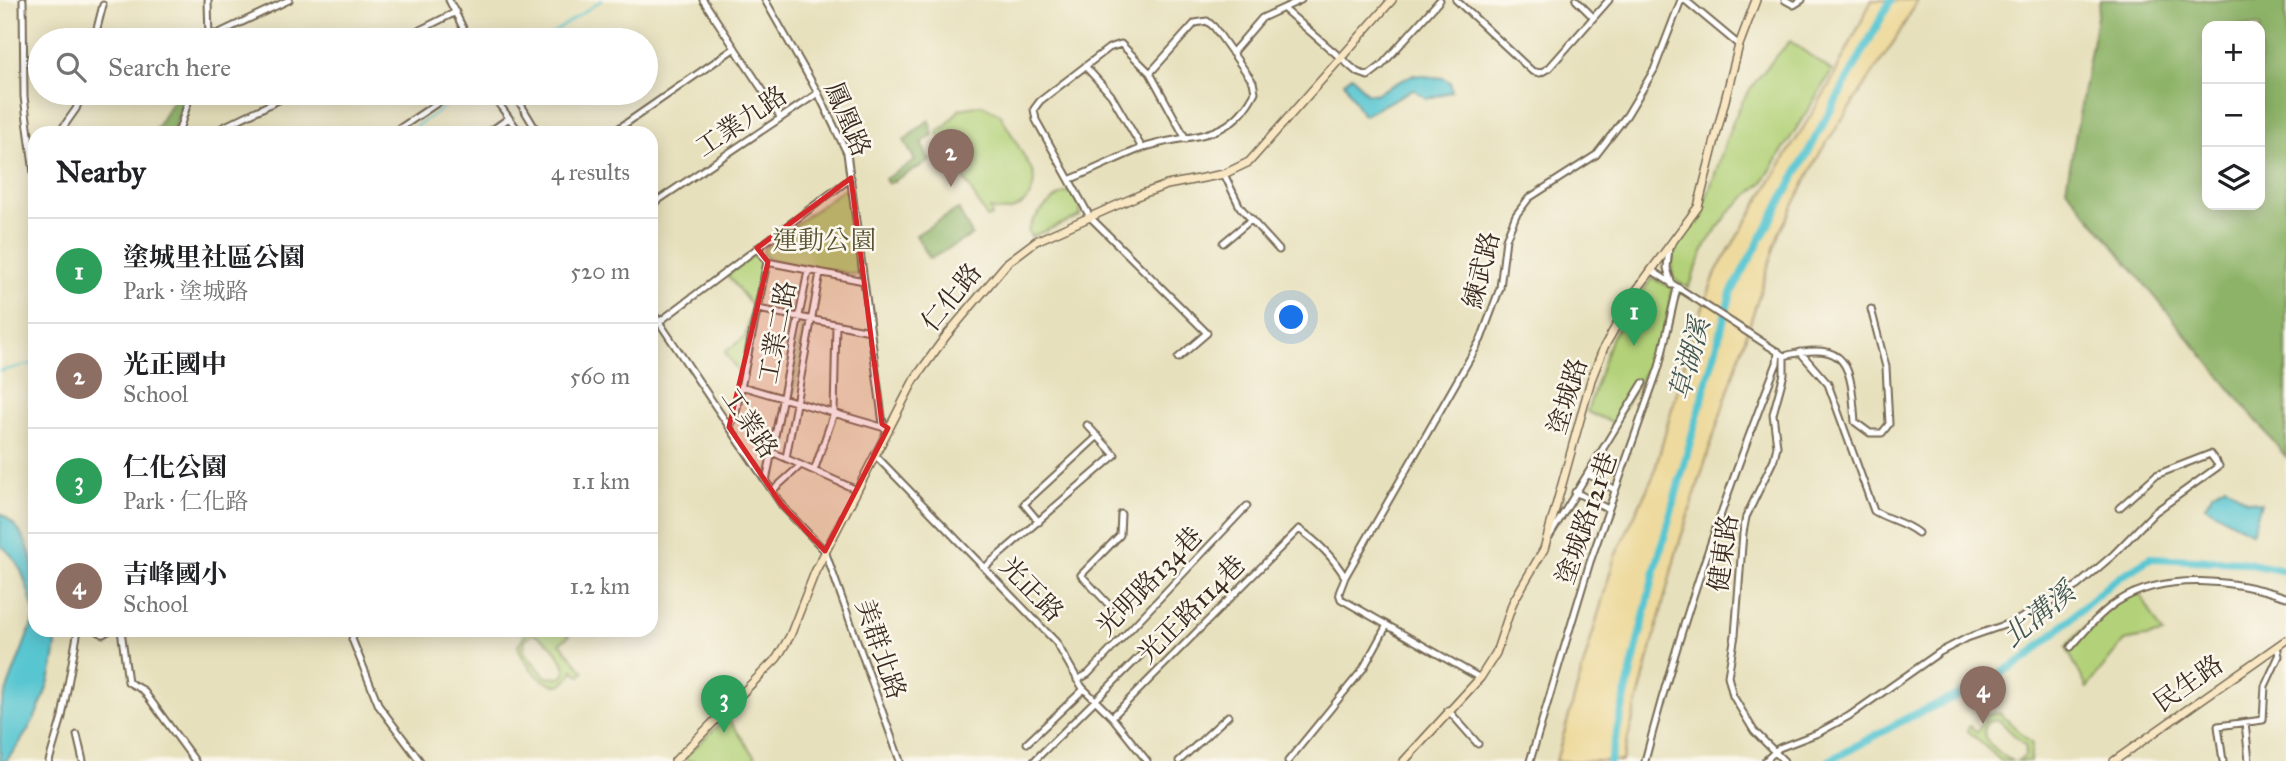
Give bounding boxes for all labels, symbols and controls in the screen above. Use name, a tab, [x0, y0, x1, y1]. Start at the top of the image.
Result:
map controls	[2202, 21, 2265, 210]
button: +	[2202, 21, 2265, 84]
search box	[28, 28, 658, 105]
icon: search	[52, 48, 90, 86]
text: Search here	[108, 51, 231, 83]
street label: 鳳凰路	[818, 77, 878, 161]
street label: 工業九路	[689, 79, 793, 163]
button: −	[2202, 84, 2265, 147]
pin: 2	[928, 129, 974, 187]
button: layers	[2202, 147, 2265, 210]
text: Nearby	[56, 154, 146, 190]
text: 4 results	[551, 158, 630, 186]
park label: 運動公園	[772, 224, 876, 256]
street label: 練武路	[1456, 228, 1506, 312]
text: 塗城里社區公園	[123, 241, 305, 273]
text: 1	[74, 257, 84, 285]
text: 520 m	[570, 257, 630, 285]
street label: 仁化路	[914, 257, 988, 337]
text: Park · 塗城路	[123, 277, 249, 305]
street label: 工業二路	[751, 278, 803, 386]
pin: 1	[1611, 288, 1657, 346]
your location	[1274, 300, 1308, 334]
water label: 草湖溪	[1662, 311, 1718, 404]
text: 光正國中	[123, 348, 227, 380]
street label: 塗城路	[1540, 354, 1594, 438]
text: 2	[73, 362, 85, 390]
text: 560 m	[570, 362, 630, 390]
text: School	[123, 380, 188, 408]
street label: 工業路	[715, 382, 785, 464]
street label: 塗城路121巷	[1549, 448, 1623, 588]
text: 仁化公園	[123, 451, 227, 483]
text: 3	[74, 467, 84, 495]
text: 1.1 km	[572, 467, 630, 495]
text: Park · 仁化路	[123, 487, 249, 515]
street label: 健東路	[1702, 512, 1744, 594]
street label: 光明路134巷	[1089, 520, 1209, 642]
street label: 光正路114巷	[1131, 549, 1251, 669]
street label: 光正路	[993, 550, 1071, 628]
text: 吉峰國小	[123, 558, 227, 590]
text: 4	[73, 572, 85, 600]
text: 1.2 km	[570, 572, 630, 600]
water label: 北溝溪	[1995, 572, 2084, 654]
text: School	[123, 590, 188, 618]
street label: 美群北路	[849, 595, 913, 703]
street label: 民生路	[2147, 648, 2229, 718]
pin: 4	[1960, 666, 2006, 724]
pin: 3	[701, 675, 747, 733]

